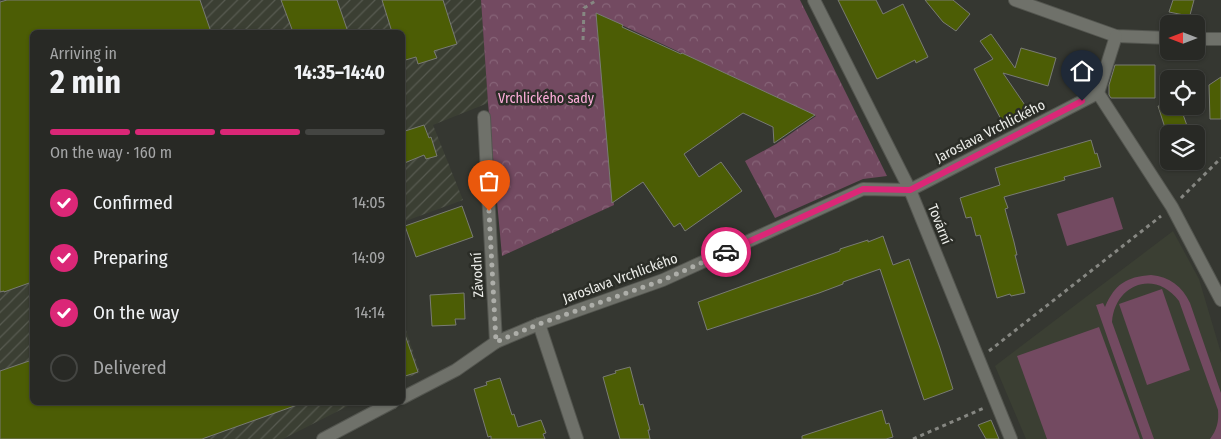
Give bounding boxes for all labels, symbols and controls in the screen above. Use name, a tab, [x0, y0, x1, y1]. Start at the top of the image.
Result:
north arrow	[1160, 15, 1205, 60]
map controls	[1160, 15, 1205, 170]
text: Arriving in	[50, 44, 117, 63]
pin	[1061, 50, 1103, 101]
icon: home	[1068, 57, 1096, 85]
text: 14:35–14:40	[294, 61, 385, 84]
text: 2 min	[50, 63, 121, 101]
button: locate	[1160, 70, 1205, 115]
park label: Vrchlického sady	[498, 90, 595, 107]
street label: Jaroslava Vrchlického	[932, 96, 1048, 167]
button: layers	[1160, 125, 1205, 170]
text: On the way · 160 m	[50, 143, 172, 162]
pin	[468, 160, 510, 211]
icon: bag	[475, 167, 503, 195]
icon: check	[50, 189, 78, 217]
text: Confirmed	[93, 191, 173, 214]
text: 14:05	[352, 193, 385, 212]
street label: Tovární	[924, 202, 955, 247]
courier	[701, 227, 751, 277]
icon: car	[712, 238, 740, 266]
icon: check	[50, 244, 78, 272]
text: Preparing	[93, 246, 168, 269]
text: 14:09	[352, 248, 385, 267]
street label: Jaroslava Vrchlického	[560, 250, 680, 307]
street label: Závodní	[468, 252, 487, 298]
icon: check	[50, 299, 78, 327]
text: On the way	[93, 301, 179, 324]
text: 14:14	[354, 303, 385, 322]
text: Delivered	[93, 356, 167, 379]

